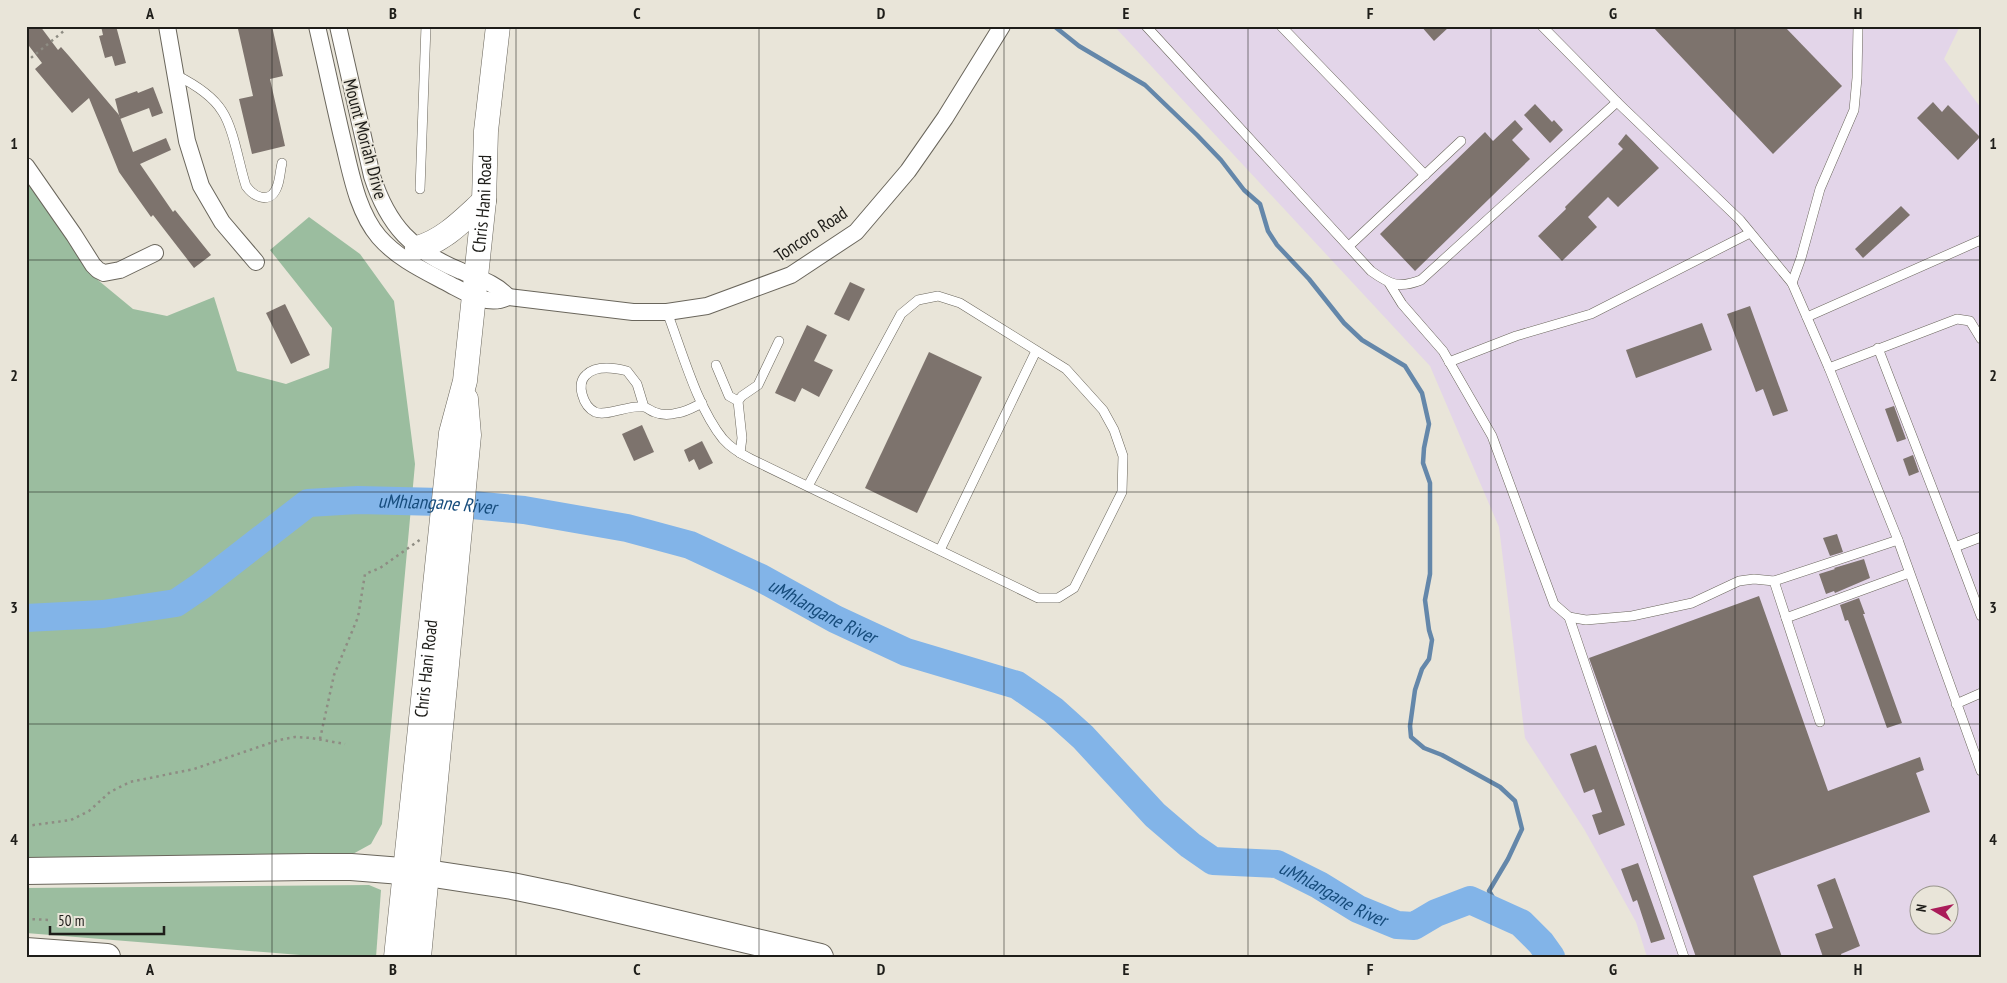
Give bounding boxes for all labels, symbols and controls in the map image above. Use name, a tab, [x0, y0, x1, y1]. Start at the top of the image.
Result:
text: A	[145, 3, 155, 23]
text: B	[389, 3, 397, 23]
text: C	[633, 3, 641, 23]
text: D	[877, 3, 886, 23]
text: E	[1123, 3, 1130, 23]
text: F	[1367, 3, 1374, 23]
text: G	[1609, 3, 1617, 23]
text: H	[1854, 3, 1862, 23]
street label: Mount Moriah Drive	[338, 76, 393, 201]
text: 1	[10, 133, 18, 153]
text: 1	[1989, 133, 1997, 153]
street label: Chris Hani Road	[467, 154, 496, 254]
street label: Toncoro Road	[770, 201, 852, 266]
text: 2	[10, 365, 18, 385]
text: 2	[1989, 365, 1997, 385]
water label: uMhlangane River	[378, 488, 500, 520]
water label: uMhlangane River	[764, 573, 883, 650]
text: 3	[10, 597, 18, 617]
text: 3	[1989, 597, 1997, 617]
street label: Chris Hani Road	[409, 619, 442, 719]
text: 4	[10, 829, 18, 849]
text: 4	[1989, 829, 1997, 849]
water label: uMhlangane River	[1275, 855, 1393, 933]
north arrow	[1910, 886, 1960, 936]
scale bar	[50, 903, 164, 935]
text: N	[1912, 903, 1931, 913]
text: 50 m	[58, 911, 84, 930]
text: A	[145, 959, 155, 979]
text: B	[389, 959, 397, 979]
text: C	[633, 959, 641, 979]
text: D	[877, 959, 886, 979]
text: E	[1123, 959, 1130, 979]
text: F	[1367, 959, 1374, 979]
text: G	[1609, 959, 1617, 979]
text: H	[1854, 959, 1862, 979]

